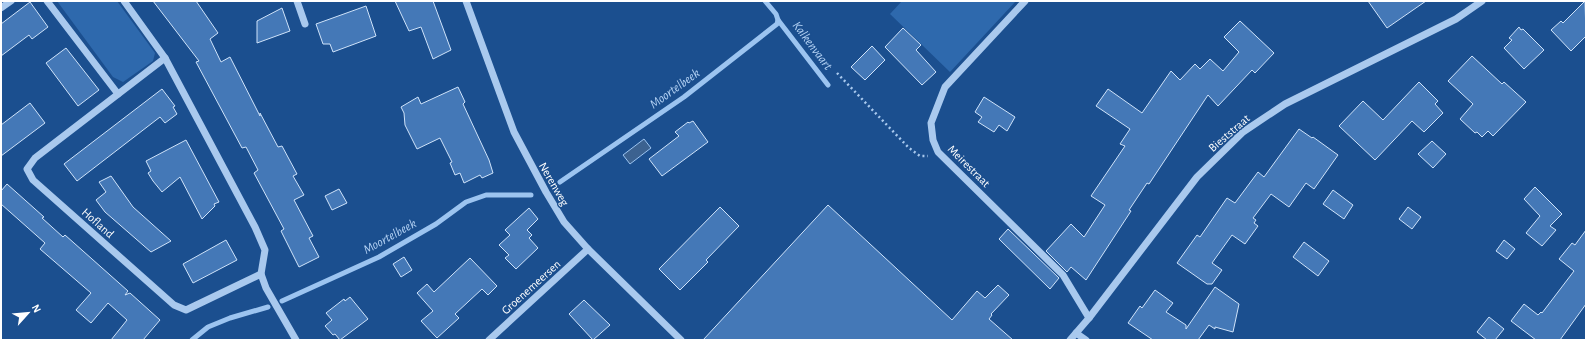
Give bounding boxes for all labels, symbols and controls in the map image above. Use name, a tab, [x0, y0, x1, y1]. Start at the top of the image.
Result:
water label: Kalkenvaart	[790, 19, 835, 73]
water label: Moortelbeek	[648, 67, 702, 111]
street label: Bieststraat	[1206, 112, 1252, 154]
street label: Meirestraat	[946, 143, 992, 189]
street label: Nerenweg	[537, 160, 571, 208]
street label: Hofland	[80, 206, 116, 240]
water label: Moortelbeek	[361, 217, 419, 257]
street label: Groenemeersen	[499, 258, 563, 316]
north arrow	[8, 293, 48, 333]
text: N	[30, 303, 43, 315]

